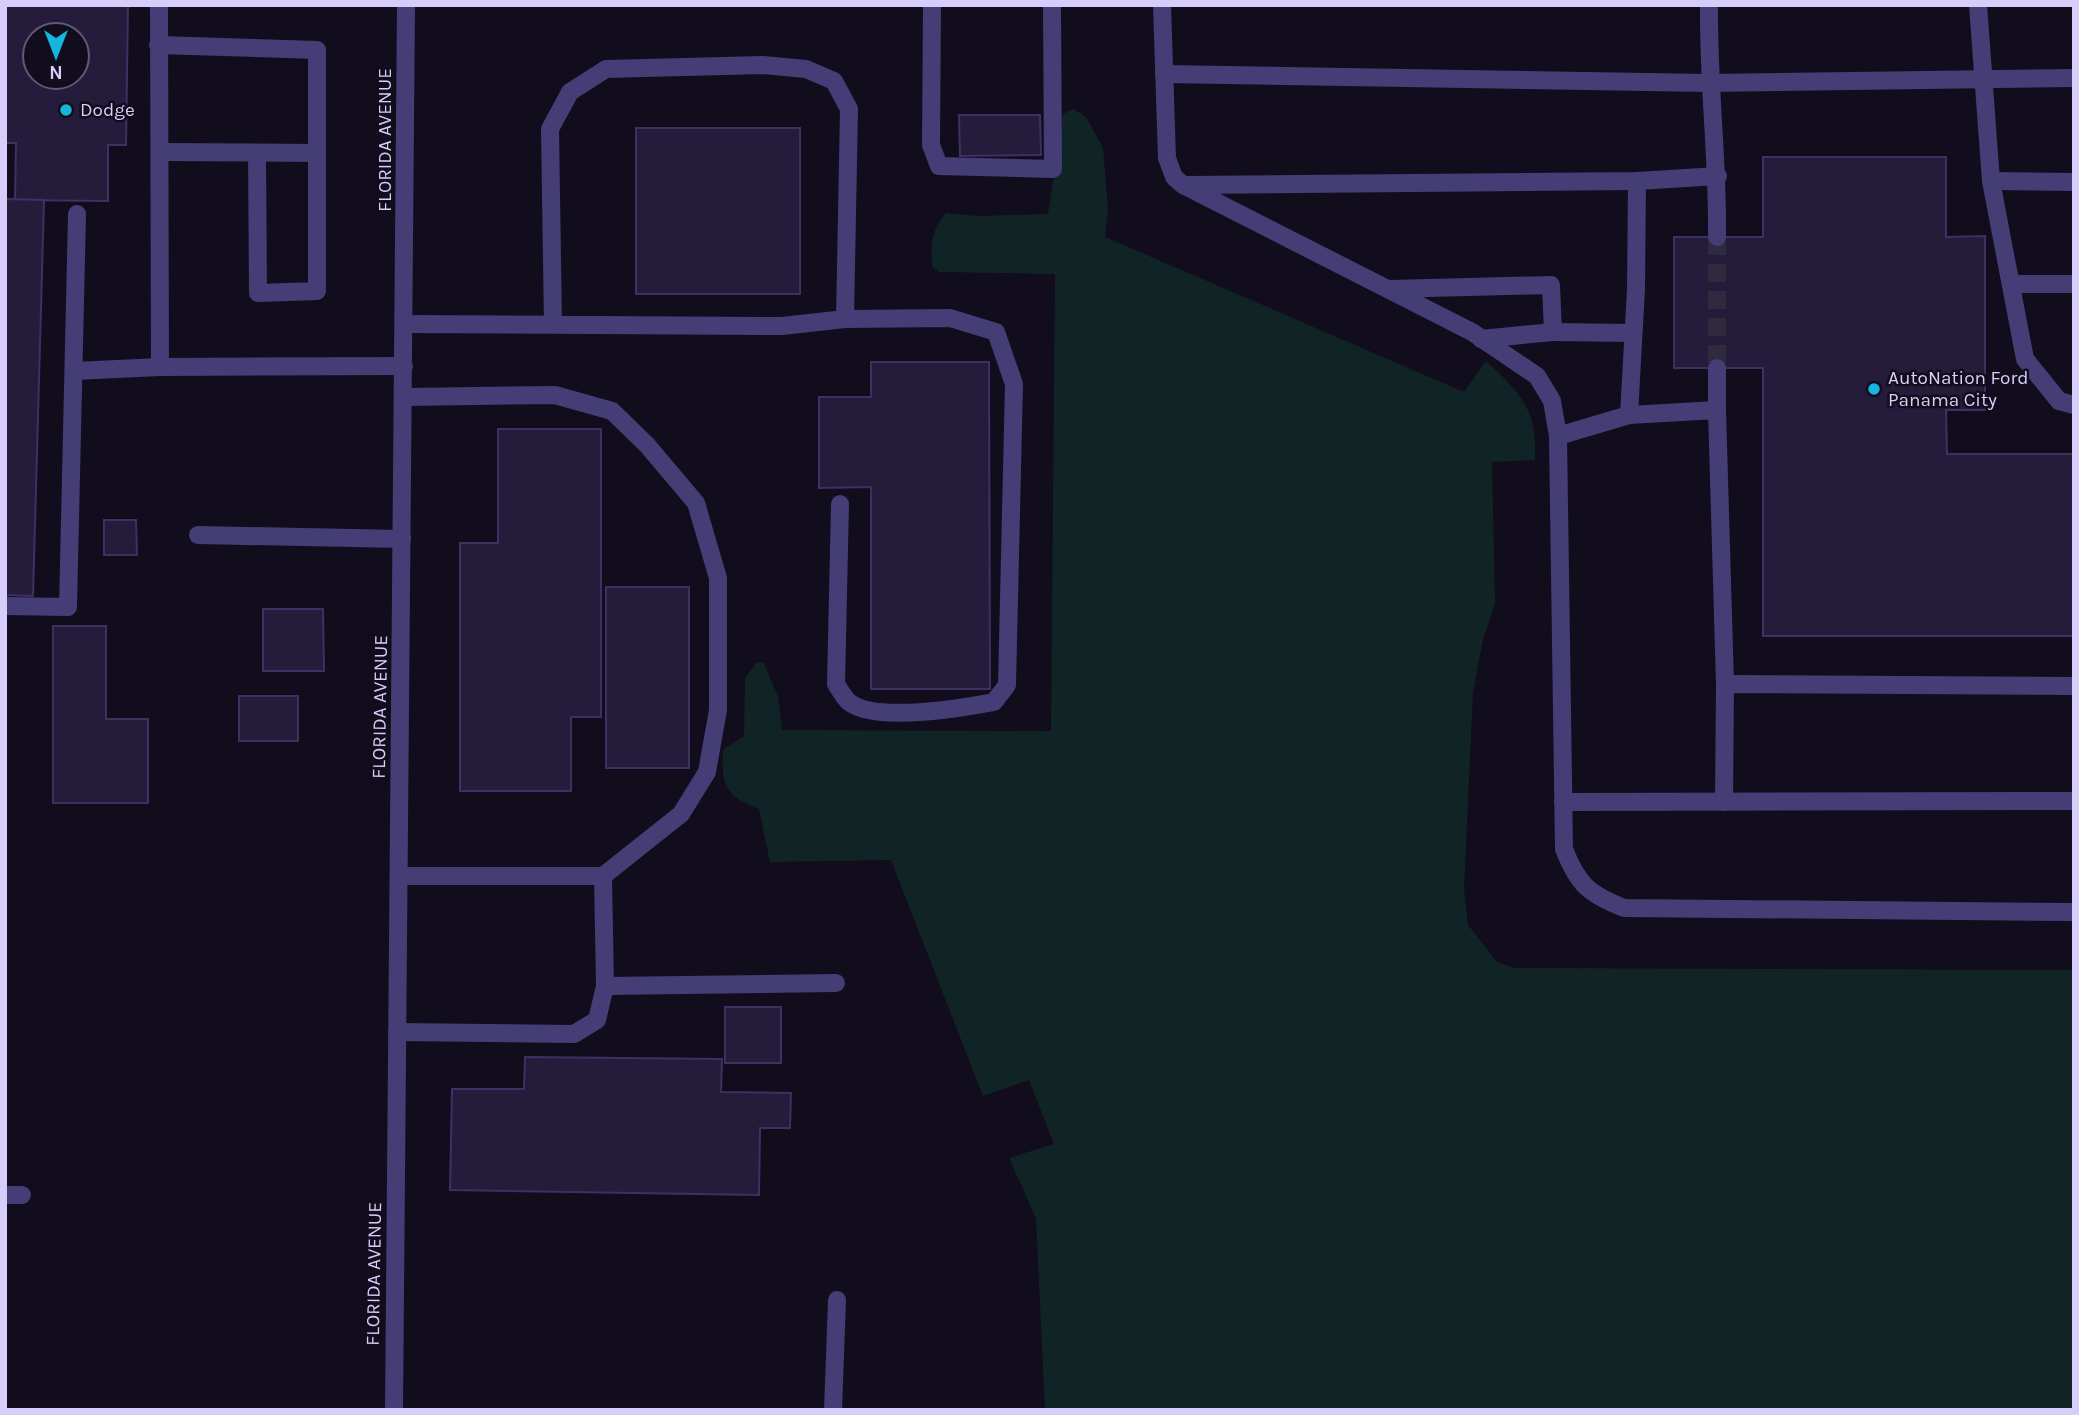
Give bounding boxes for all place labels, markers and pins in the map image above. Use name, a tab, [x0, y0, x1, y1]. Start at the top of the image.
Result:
place label: Dodge	[80, 99, 135, 121]
marker: Dodge	[58, 102, 74, 118]
place label: AutoNation Ford Panama City	[1888, 367, 2029, 411]
marker: AutoNation Ford Panama City	[1866, 381, 1882, 397]

